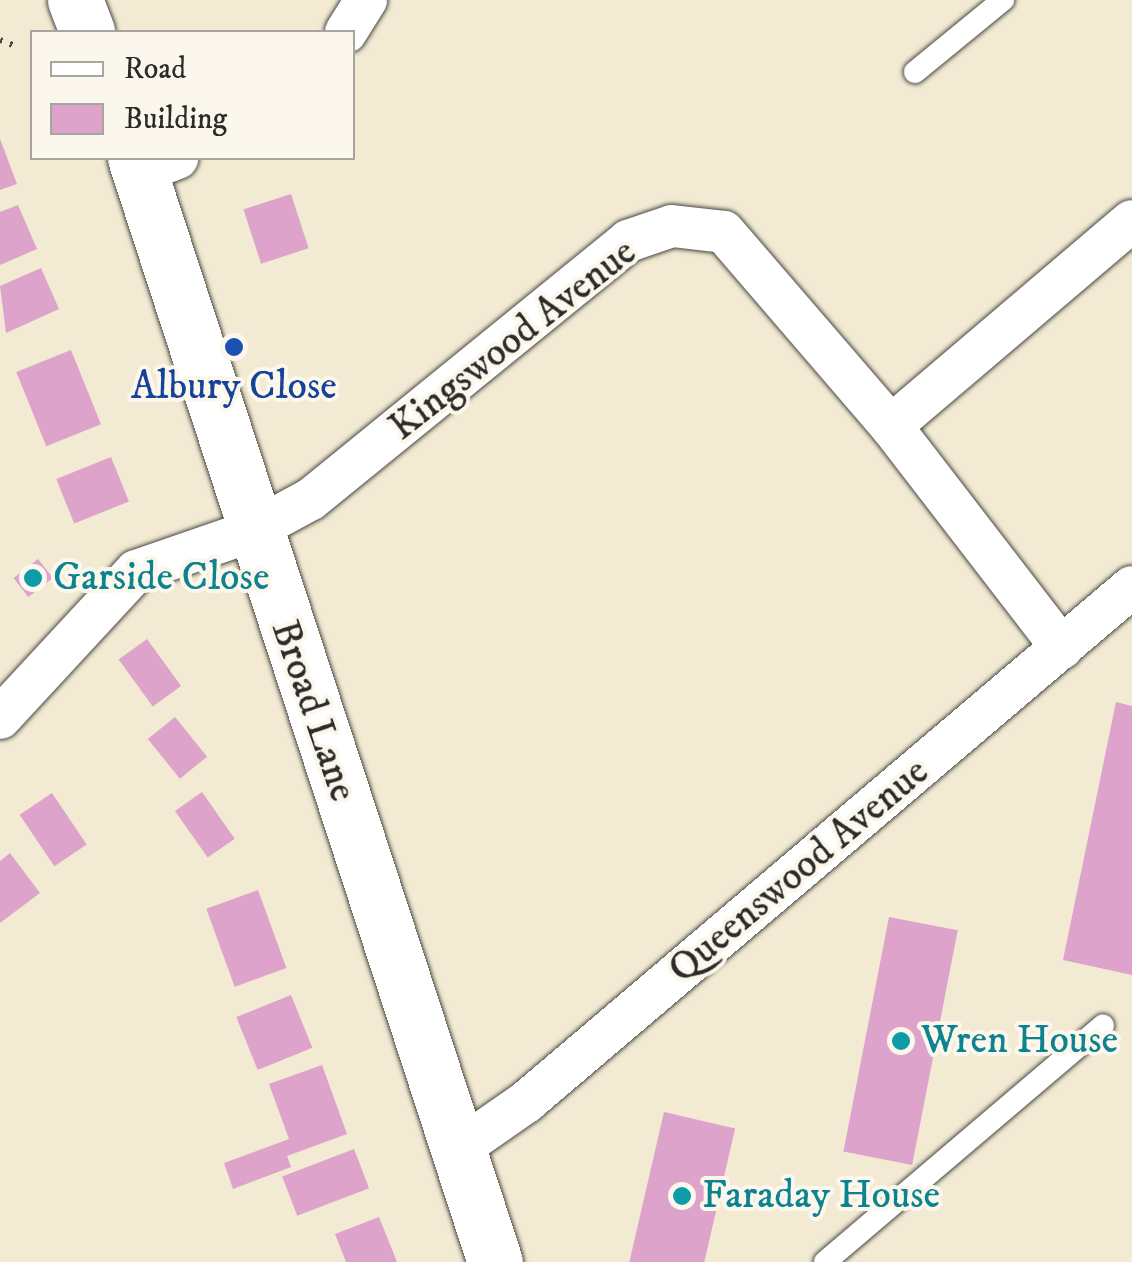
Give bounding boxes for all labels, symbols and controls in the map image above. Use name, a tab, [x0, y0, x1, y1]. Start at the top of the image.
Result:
legend	[30, 30, 355, 160]
text: Road	[124, 51, 186, 88]
text: Building	[124, 101, 227, 138]
street label: Kingswood Avenue	[380, 229, 646, 451]
marker: Albury Close	[223, 336, 245, 358]
place label: Albury Close	[131, 363, 337, 411]
place label: Garside Close	[53, 554, 269, 602]
marker: Garside Close	[22, 567, 44, 589]
street label: Broad Lane	[260, 614, 366, 808]
street label: Queenswood Avenue	[659, 748, 939, 994]
place label: Wren House	[921, 1017, 1118, 1065]
marker: Wren House	[890, 1030, 912, 1052]
place label: Faraday House	[702, 1172, 940, 1220]
marker: Faraday House	[671, 1185, 693, 1207]

